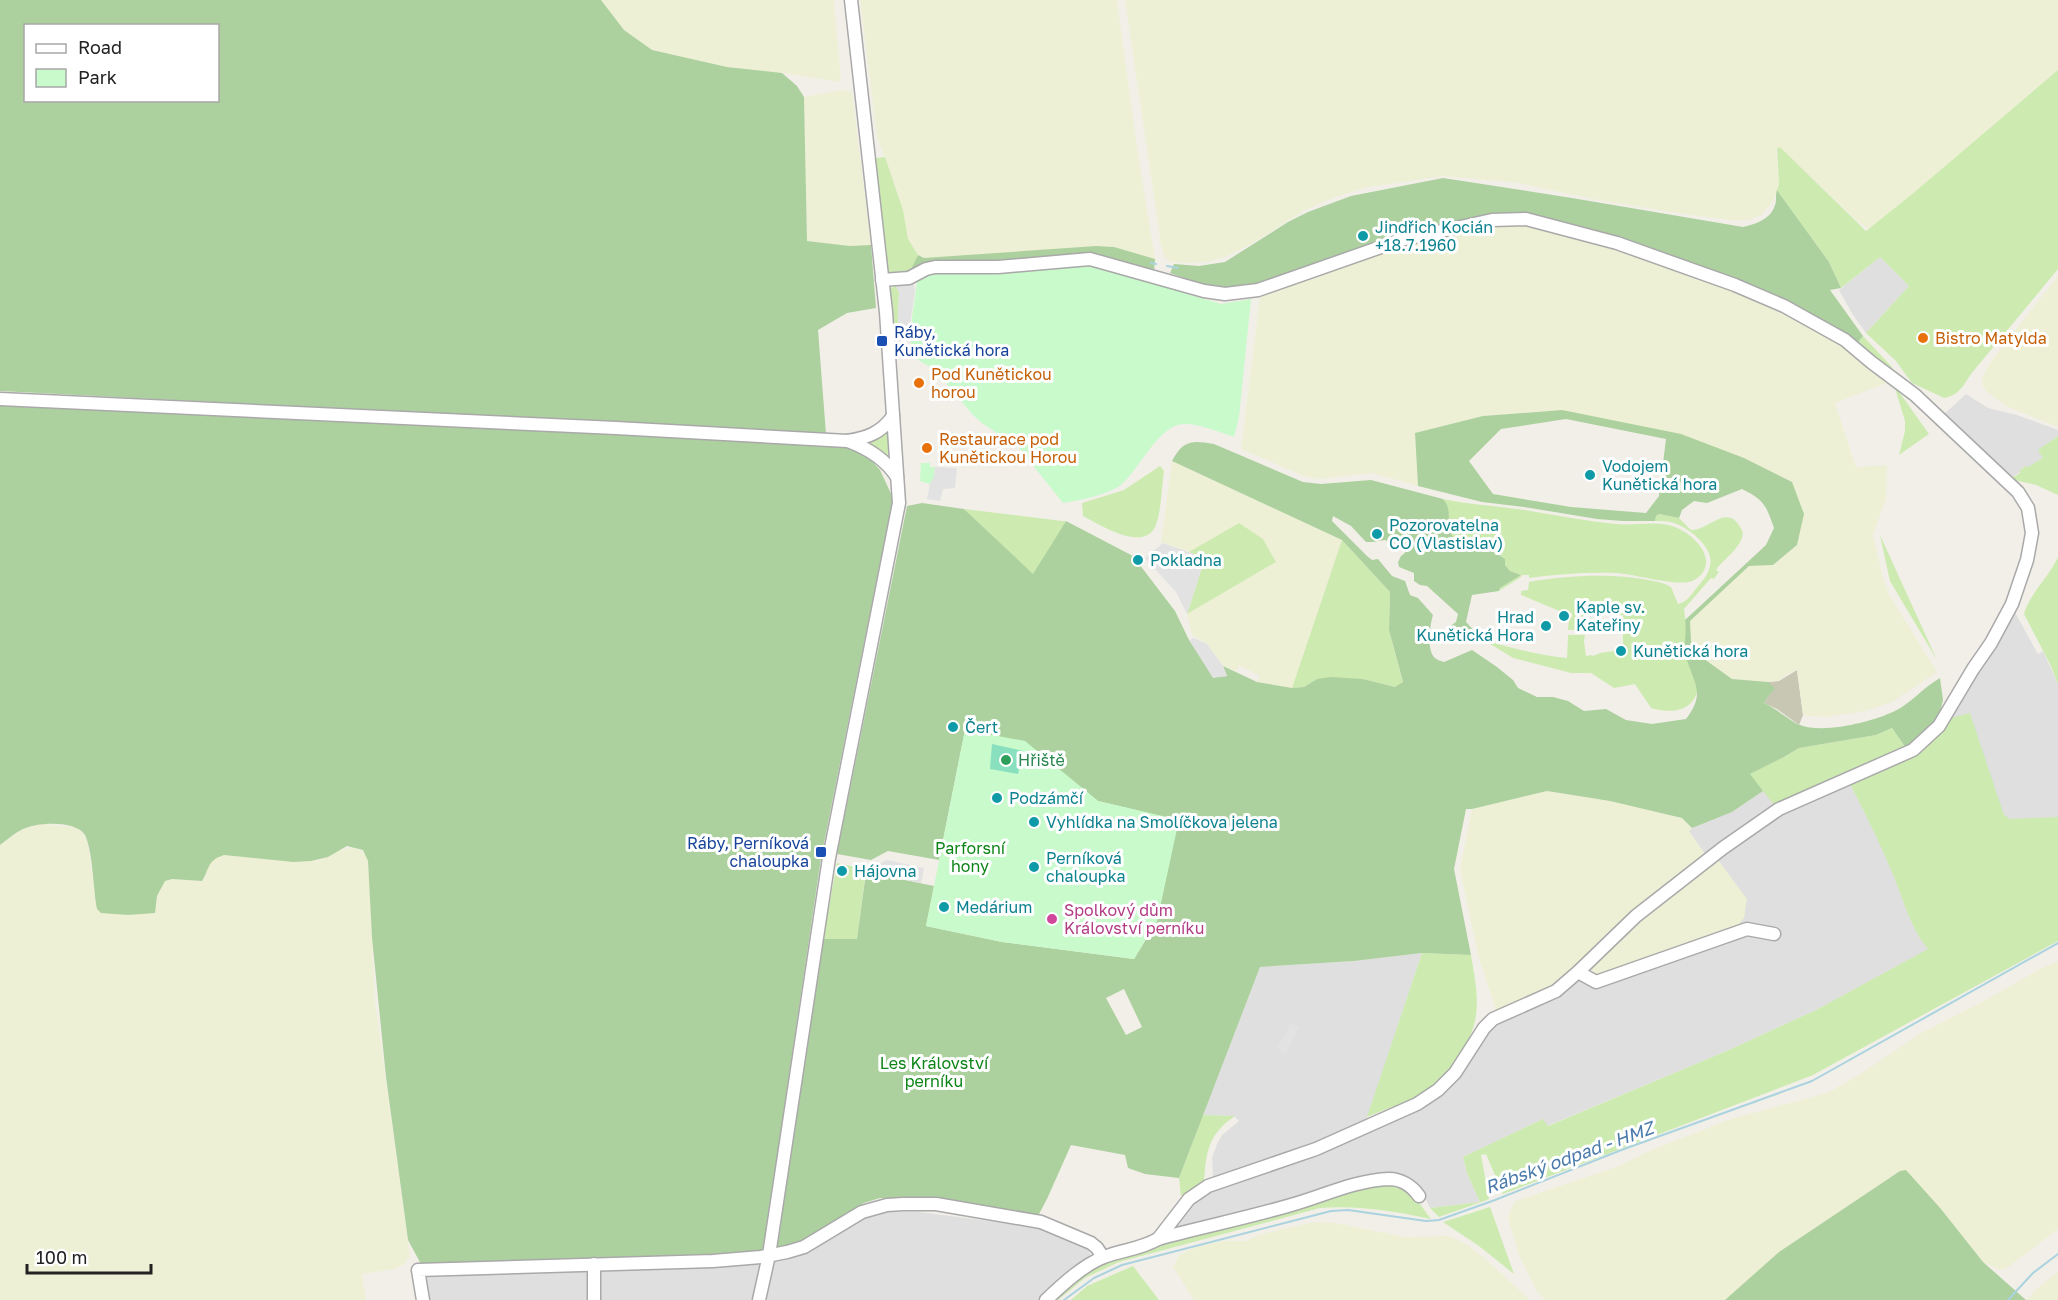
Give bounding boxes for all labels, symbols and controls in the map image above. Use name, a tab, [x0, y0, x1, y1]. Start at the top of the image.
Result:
legend	[24, 24, 219, 102]
text: Road	[78, 36, 122, 58]
text: Park	[78, 66, 117, 88]
place label: Jindřich Kocián +18.7.1960	[1375, 217, 1493, 255]
marker: Jindřich Kocián +18.7.1960	[1356, 229, 1370, 243]
place label: Ráby, Kunětická hora	[894, 322, 1009, 360]
place label: Bistro Matylda	[1935, 328, 2047, 348]
marker: Bistro Matylda	[1916, 331, 1930, 345]
marker: Ráby, Kunětická hora	[875, 334, 889, 348]
place label: Pod Kunětickou horou	[931, 364, 1052, 402]
marker: Pod Kunětickou horou	[912, 376, 926, 390]
place label: Restaurace pod Kunětickou Horou	[939, 429, 1077, 467]
marker: Restaurace pod Kunětickou Horou	[920, 441, 934, 455]
place label: Vodojem Kunětická hora	[1602, 456, 1717, 494]
marker: Vodojem Kunětická hora	[1583, 468, 1597, 482]
place label: Pozorovatelna CO (Vlastislav)	[1389, 515, 1503, 553]
marker: Pozorovatelna CO (Vlastislav)	[1370, 527, 1384, 541]
place label: Pokladna	[1150, 550, 1222, 570]
marker: Pokladna	[1131, 553, 1145, 567]
place label: Kaple sv. Kateřiny	[1576, 597, 1645, 635]
place label: Hrad Kunětická Hora	[1416, 607, 1534, 645]
marker: Kaple sv. Kateřiny	[1557, 609, 1571, 623]
marker: Hrad Kunětická Hora	[1539, 619, 1553, 633]
place label: Kunětická hora	[1633, 641, 1748, 661]
marker: Kunětická hora	[1614, 644, 1628, 658]
place label: Čert	[965, 717, 998, 737]
marker: Čert	[946, 720, 960, 734]
place label: Hřiště	[1018, 750, 1065, 770]
marker: Hřiště	[999, 753, 1013, 767]
place label: Podzámčí	[1009, 788, 1085, 808]
marker: Podzámčí	[990, 791, 1004, 805]
place label: Vyhlídka na Smolíčkova jelena	[1046, 812, 1278, 832]
marker: Vyhlídka na Smolíčkova jelena	[1027, 815, 1041, 829]
place label: Ráby, Perníková chaloupka	[687, 833, 809, 871]
park label: Parforsní hony	[935, 838, 1007, 876]
marker: Ráby, Perníková chaloupka	[814, 845, 828, 859]
place label: Perníková chaloupka	[1046, 848, 1126, 886]
marker: Perníková chaloupka	[1027, 860, 1041, 874]
place label: Hájovna	[854, 861, 917, 881]
marker: Hájovna	[835, 864, 849, 878]
place label: Medárium	[956, 897, 1032, 917]
marker: Medárium	[937, 900, 951, 914]
place label: Spolkový dům Království perníku	[1064, 900, 1204, 938]
marker: Spolkový dům Království perníku	[1045, 912, 1059, 926]
park label: Les Království perníku	[880, 1053, 990, 1091]
water label: Rábský odpad - HMZ	[1482, 1116, 1658, 1198]
scale bar	[27, 1237, 152, 1275]
text: 100 m	[36, 1246, 87, 1268]

